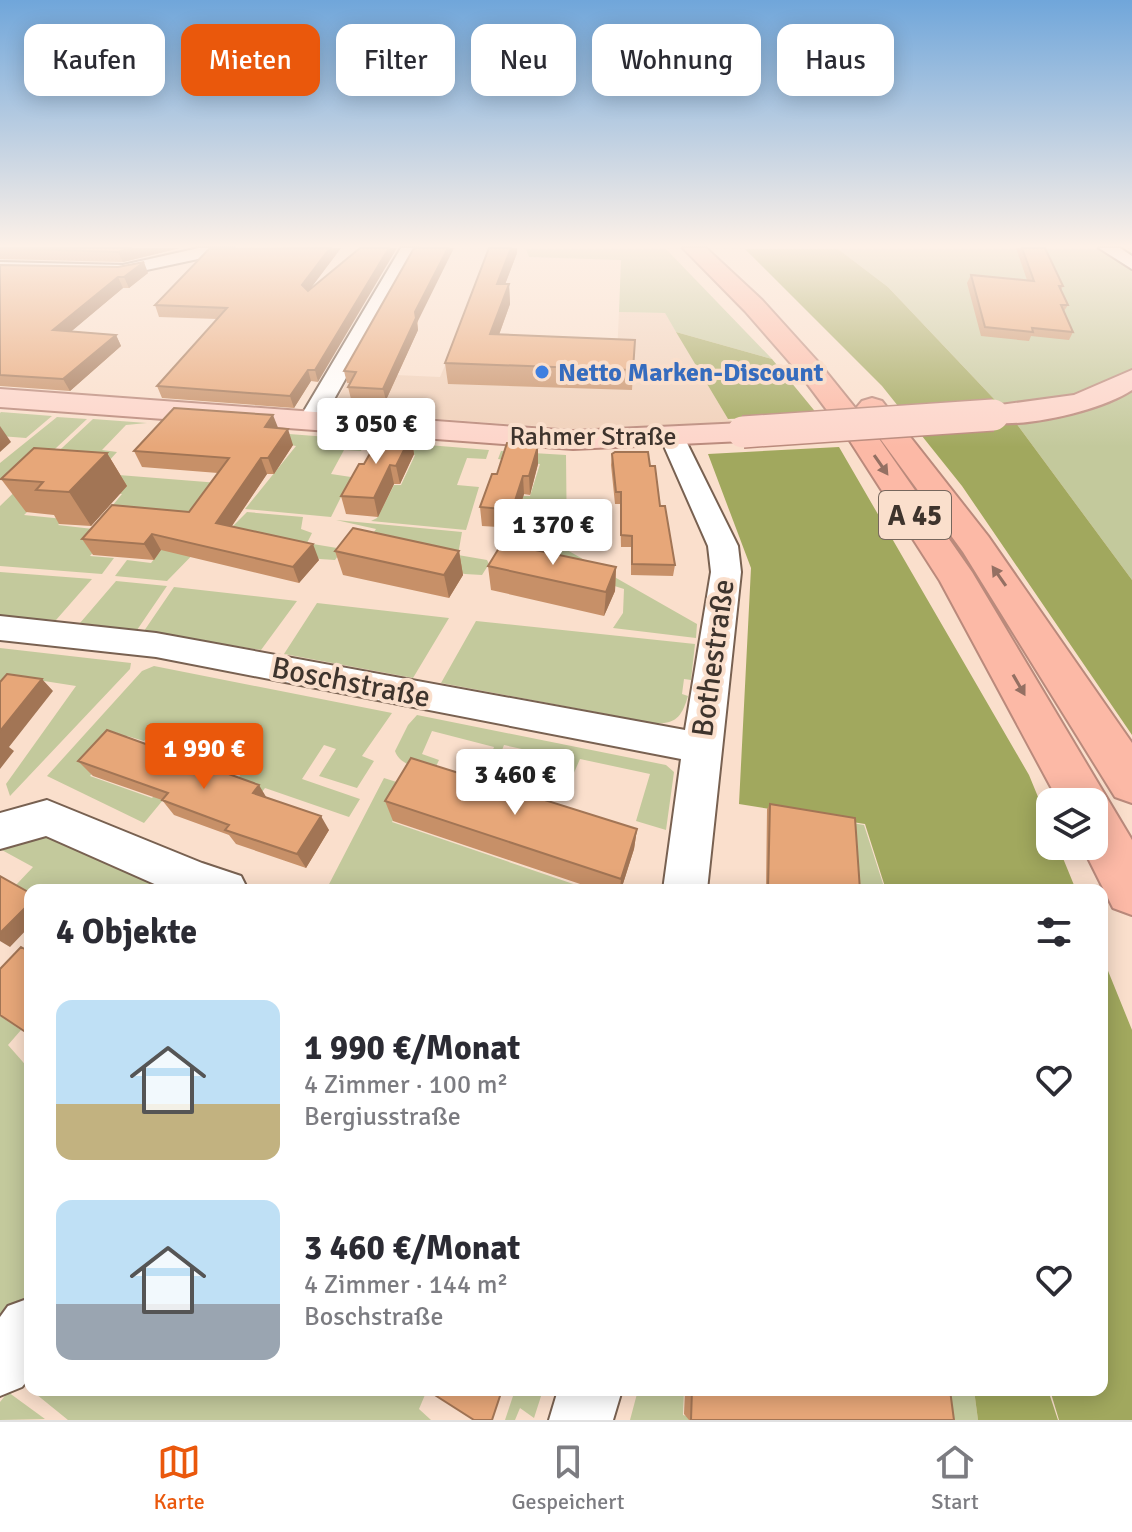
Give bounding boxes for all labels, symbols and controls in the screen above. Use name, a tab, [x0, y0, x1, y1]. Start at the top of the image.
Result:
chip: Kaufen	[24, 24, 165, 96]
chip: Mieten	[181, 24, 320, 96]
chip: Filter	[336, 24, 455, 96]
chip: Neu	[471, 24, 576, 96]
chip: Wohnung	[592, 24, 761, 96]
chip: Haus	[777, 24, 894, 96]
place label: Netto Marken-Discount	[558, 357, 824, 389]
marker: Netto Marken-Discount	[533, 363, 551, 381]
pin: 3 050 €	[302, 398, 450, 466]
text: 3 050 €	[335, 408, 417, 440]
street label: Rahmer Straße	[509, 421, 677, 453]
one-way arrow	[873, 455, 888, 476]
road number: A 45	[879, 491, 951, 539]
pin: 1 370 €	[479, 499, 627, 567]
text: 1 370 €	[512, 509, 594, 541]
one-way arrow	[991, 565, 1007, 587]
street label: Bothestraße	[684, 577, 743, 739]
street label: Boschstraße	[268, 649, 433, 716]
one-way arrow	[1012, 674, 1026, 696]
pin: 1 990 €	[130, 723, 278, 791]
text: 1 990 €	[163, 733, 245, 765]
pin: 3 460 €	[441, 749, 589, 817]
text: 3 460 €	[474, 759, 556, 791]
map controls	[1036, 788, 1108, 860]
button: layers	[1036, 788, 1108, 860]
icon: filters	[1032, 910, 1076, 954]
text: 4 Objekte	[56, 911, 197, 953]
text: 1 990 €/Monat	[304, 1027, 520, 1069]
icon: home	[120, 1032, 216, 1128]
icon: heart	[1032, 1058, 1076, 1102]
text: 4 Zimmer · 100 m²	[304, 1069, 508, 1101]
text: Bergiusstraße	[304, 1101, 461, 1133]
text: 3 460 €/Monat	[304, 1227, 520, 1269]
icon: home	[120, 1232, 216, 1328]
icon: heart	[1032, 1258, 1076, 1302]
text: 4 Zimmer · 144 m²	[304, 1269, 508, 1301]
text: Boschstraße	[304, 1301, 443, 1333]
tab: Karte	[153, 1440, 205, 1515]
tab: Gespeichert	[511, 1440, 625, 1515]
tab: Start	[931, 1440, 979, 1515]

